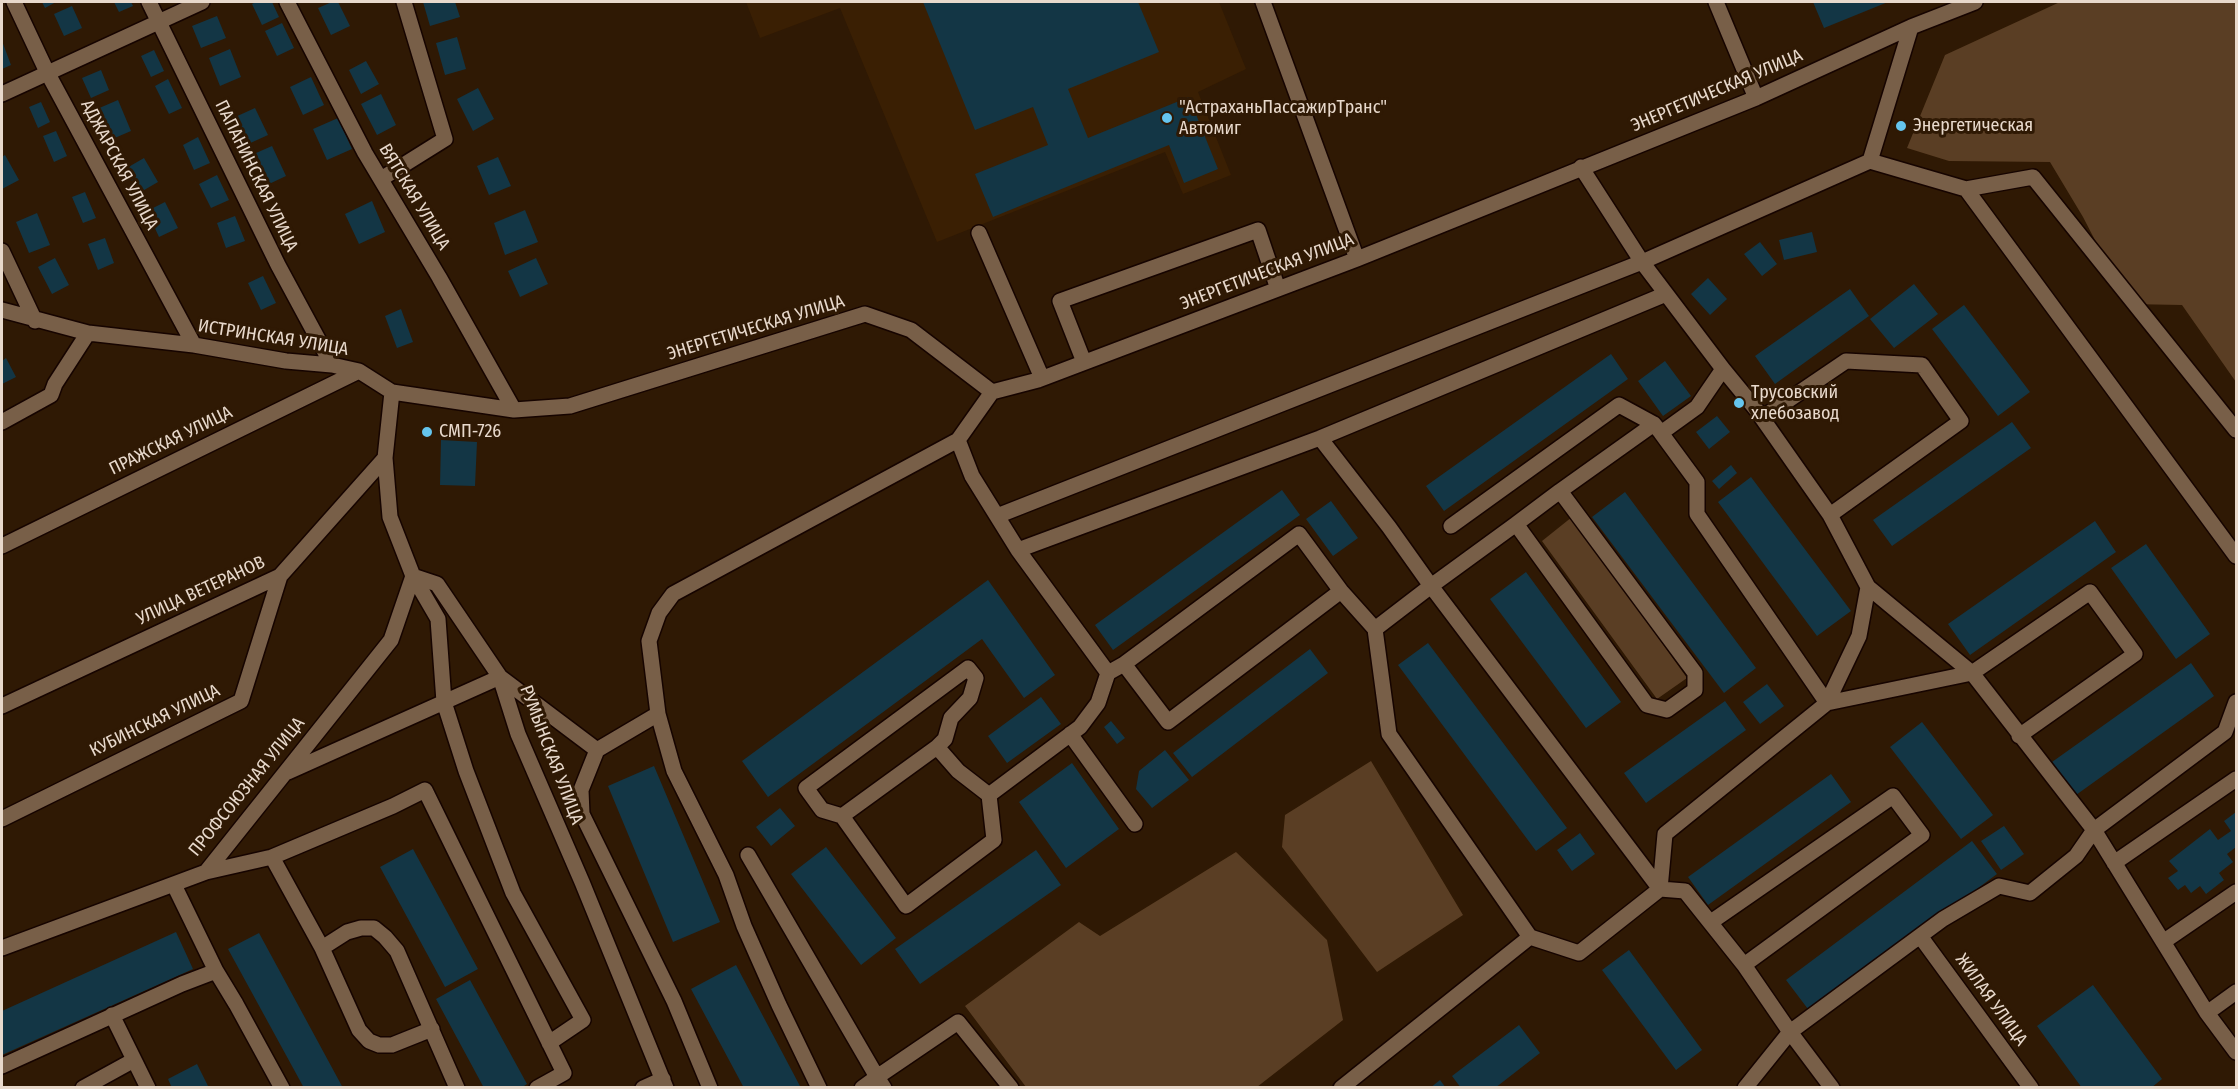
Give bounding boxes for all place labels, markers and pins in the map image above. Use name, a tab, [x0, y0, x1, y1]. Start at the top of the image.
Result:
place label: "АстраханьПассажирТранс" Автомиг	[1179, 97, 1387, 140]
marker: "АстраханьПассажирТранс" Автомиг	[1160, 111, 1174, 125]
place label: Энергетическая	[1913, 115, 2033, 137]
marker: Энергетическая	[1894, 119, 1908, 133]
place label: Трусовский хлебозавод	[1751, 382, 1839, 424]
marker: Трусовский хлебозавод	[1732, 396, 1746, 410]
place label: СМП-726	[439, 421, 501, 443]
marker: СМП-726	[420, 425, 434, 439]

